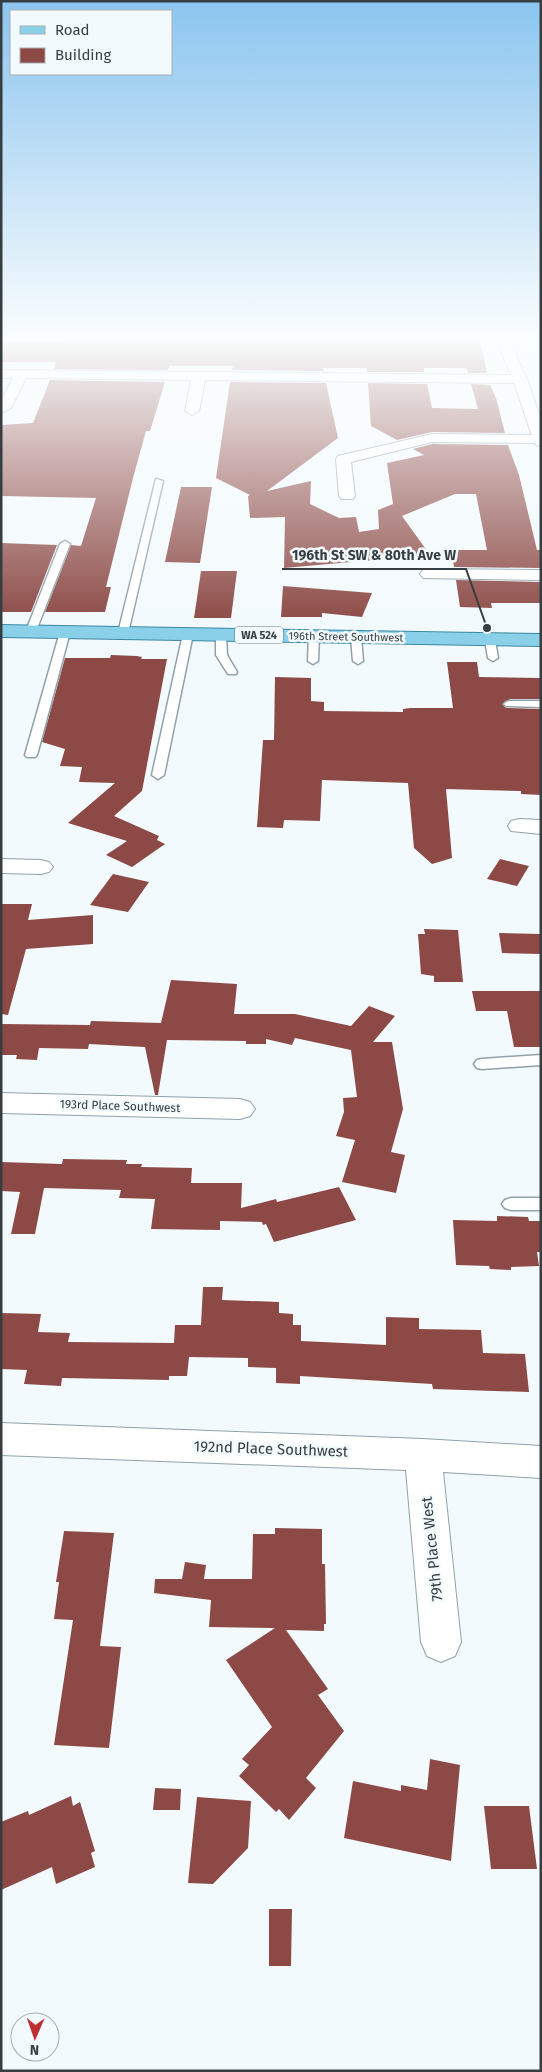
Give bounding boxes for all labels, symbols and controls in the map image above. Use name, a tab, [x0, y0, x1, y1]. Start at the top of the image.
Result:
legend	[10, 10, 172, 75]
text: Road	[55, 21, 90, 39]
text: Building	[55, 46, 111, 64]
callout: 196th St SW & 80th Ave W	[282, 540, 466, 569]
text: 196th St SW & 80th Ave W	[292, 547, 456, 564]
road number: WA 524	[235, 626, 283, 644]
street label: 196th Street Southwest	[289, 629, 403, 645]
street label: 193rd Place Southwest	[59, 1097, 181, 1115]
street label: 192nd Place Southwest	[193, 1437, 349, 1461]
street label: 79th Place West	[417, 1495, 446, 1602]
north arrow	[10, 2012, 60, 2062]
text: N	[30, 2041, 40, 2058]

